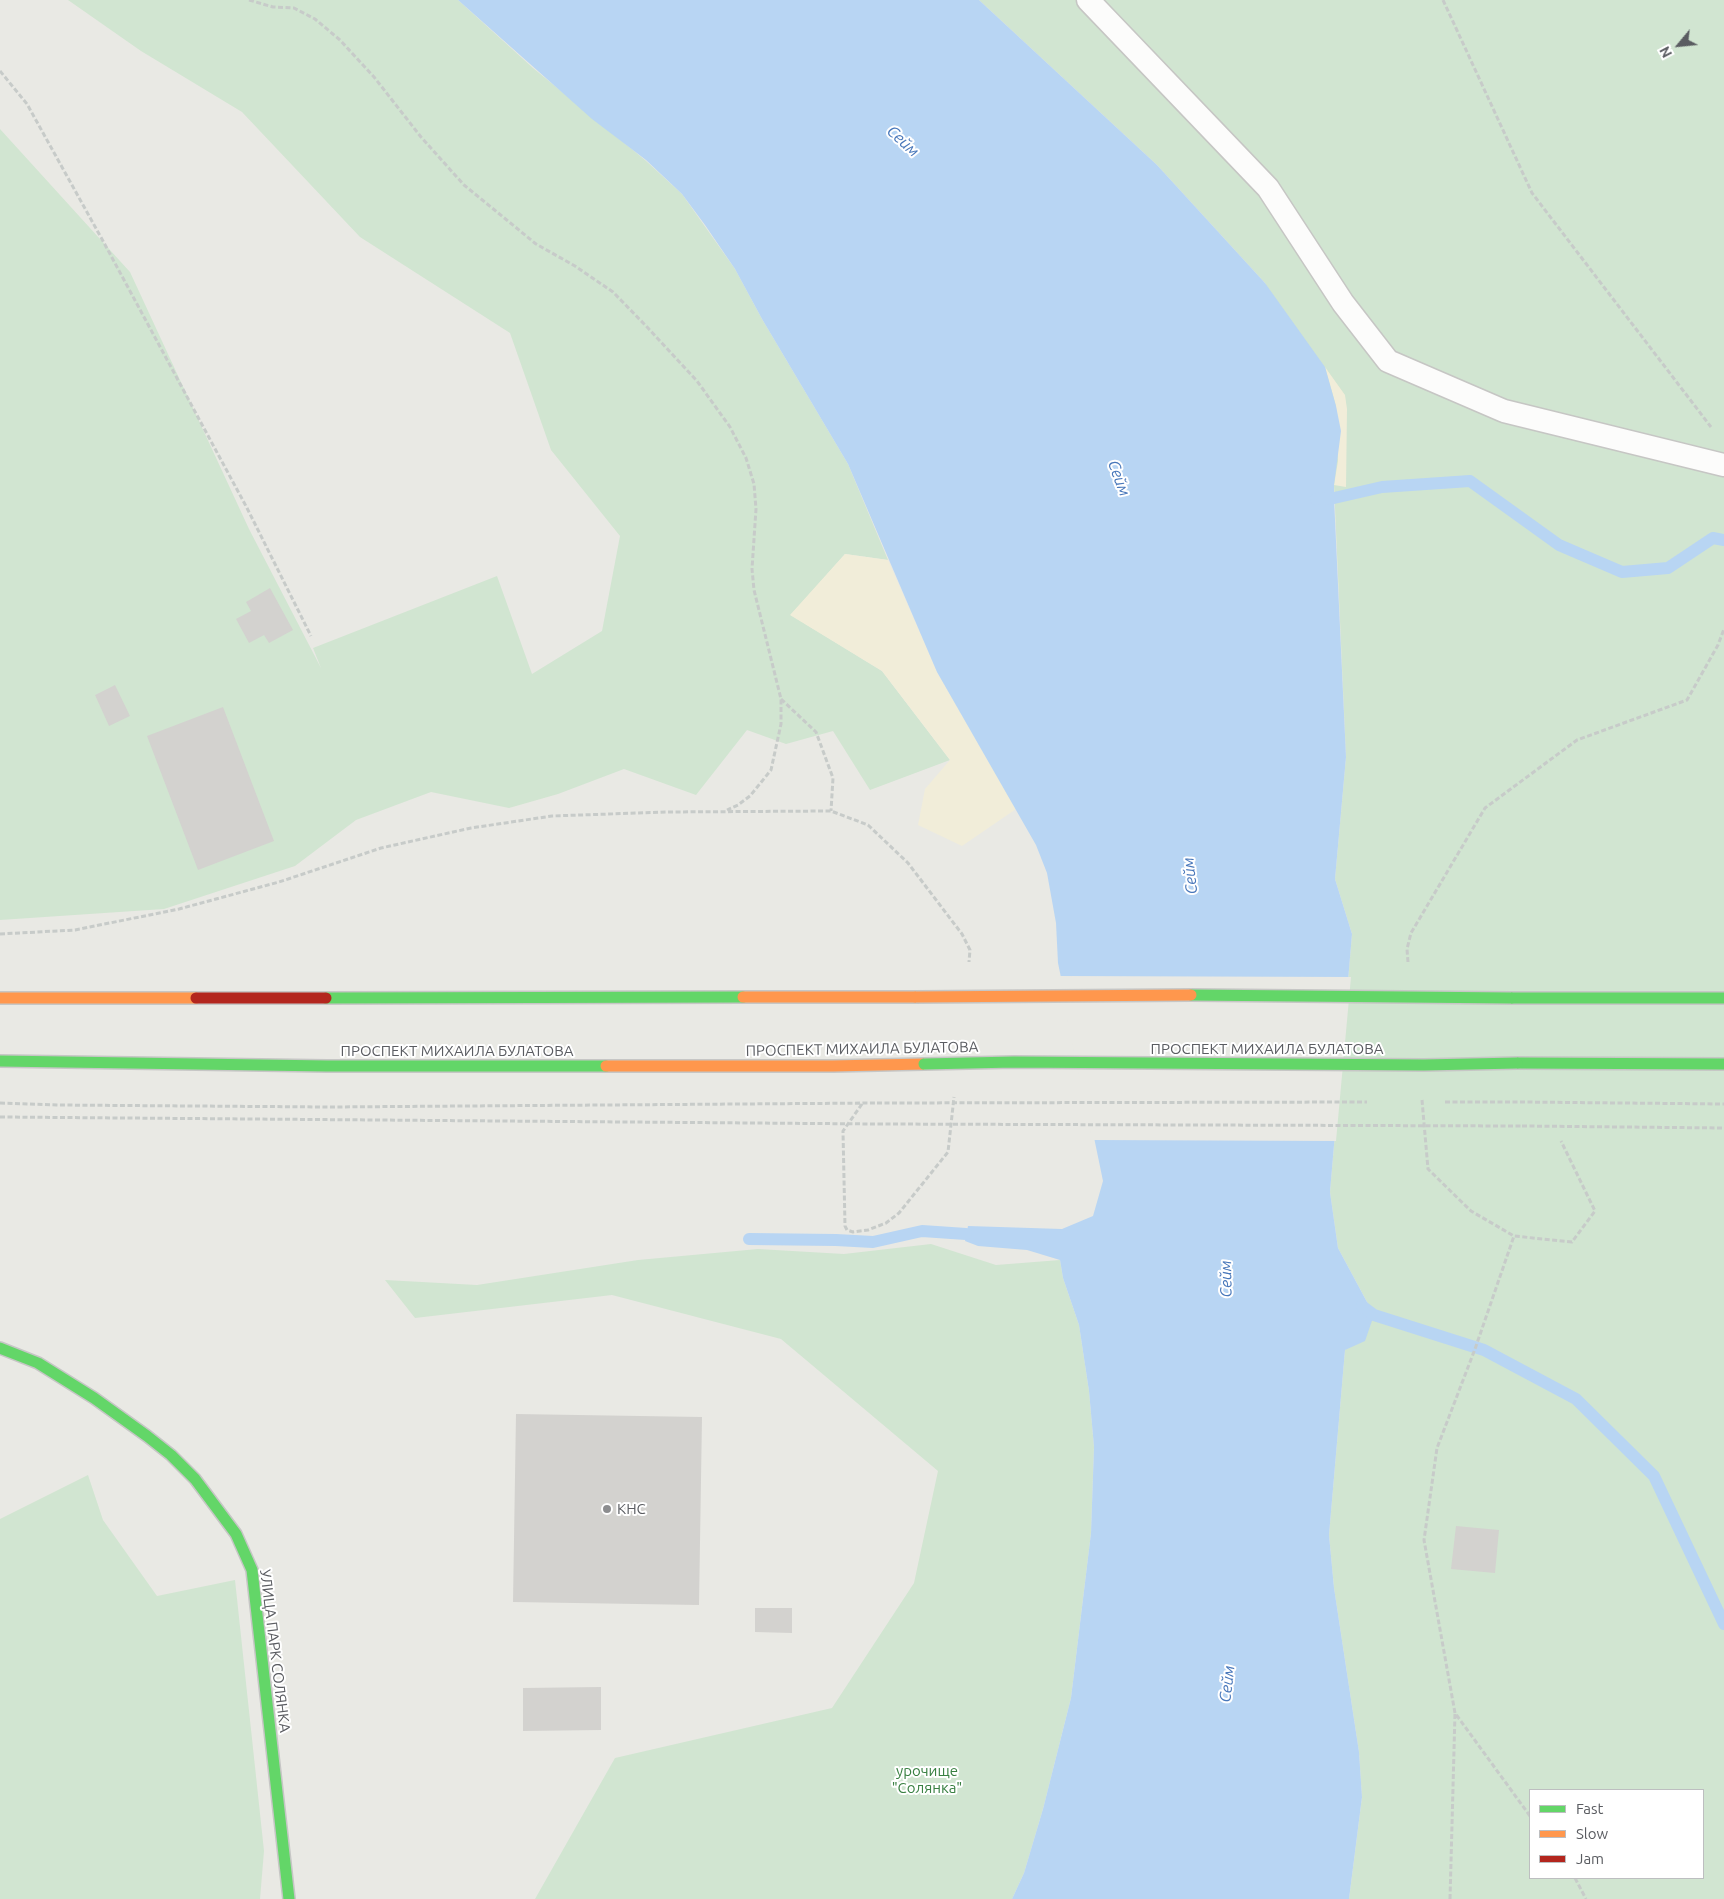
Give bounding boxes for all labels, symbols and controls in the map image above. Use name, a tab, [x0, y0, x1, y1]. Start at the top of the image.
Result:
north arrow	[1654, 20, 1704, 70]
text: N	[1656, 44, 1675, 60]
water label: Сейм	[883, 121, 923, 161]
water label: Сейм	[1104, 457, 1134, 499]
water label: Сейм	[1179, 857, 1201, 895]
street label: ПРОСПЕКТ МИХАИЛА БУЛАТОВА	[745, 1038, 979, 1060]
street label: ПРОСПЕКТ МИХАИЛА БУЛАТОВА	[1151, 1040, 1383, 1058]
street label: ПРОСПЕКТ МИХАИЛА БУЛАТОВА	[341, 1042, 573, 1060]
water label: Сейм	[1216, 1260, 1236, 1298]
place label: КНС	[617, 1500, 646, 1518]
marker: КНС	[601, 1503, 613, 1515]
street label: УЛИЦА ПАРК СОЛЯНКА	[256, 1568, 294, 1734]
water label: Сейм	[1215, 1664, 1239, 1704]
park label: урочище "Солянка"	[892, 1762, 962, 1797]
legend	[1529, 1789, 1704, 1879]
text: Fast	[1576, 1800, 1603, 1817]
text: Slow	[1576, 1825, 1608, 1842]
text: Jam	[1576, 1850, 1604, 1867]

